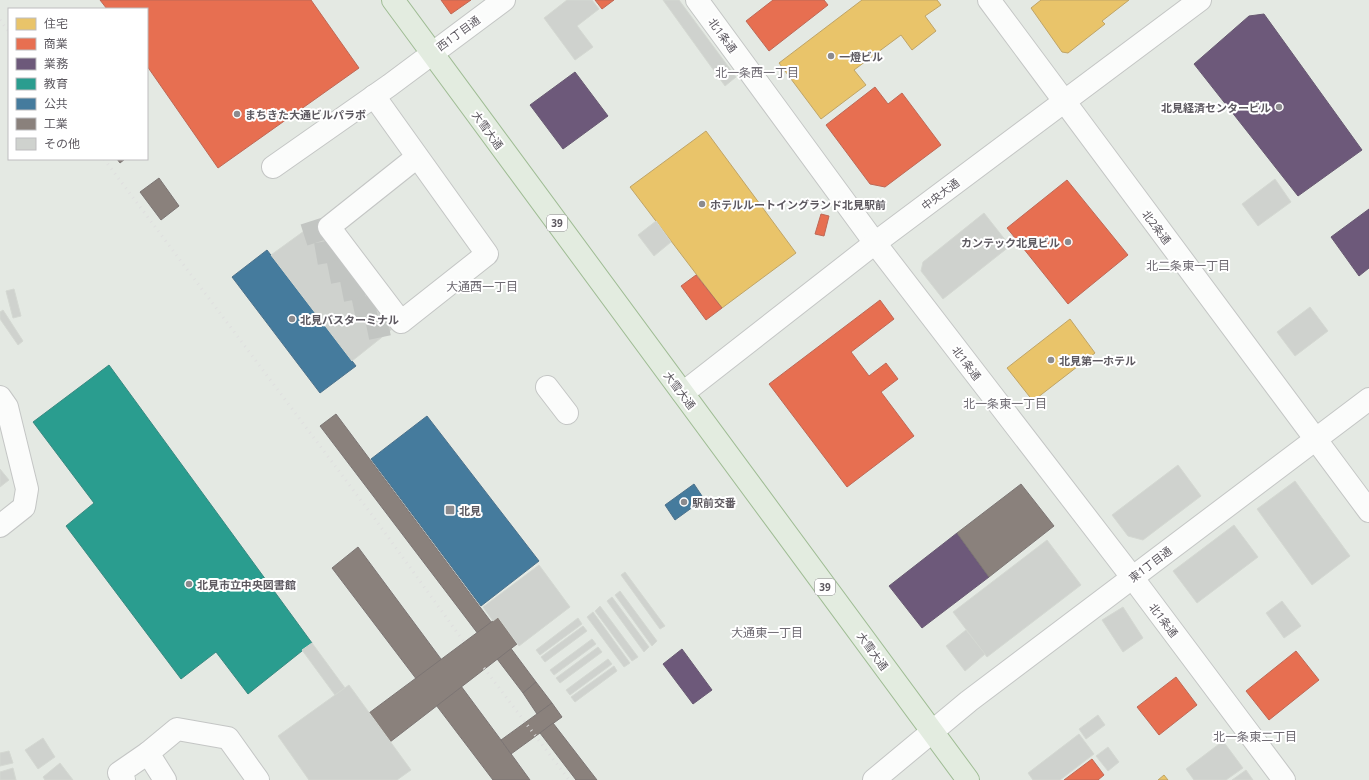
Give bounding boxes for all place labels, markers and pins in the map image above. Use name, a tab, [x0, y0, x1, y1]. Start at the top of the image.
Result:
place label: 一燈ビル	[839, 49, 883, 64]
marker: 一燈ビル	[826, 51, 836, 61]
place label: 北見経済センタービル	[1161, 100, 1271, 115]
marker: 北見経済センタービル	[1274, 102, 1284, 112]
place label: まちきた大通ビルパラボ	[245, 107, 366, 122]
marker: まちきた大通ビルパラボ	[232, 109, 242, 119]
place label: ホテルルートイングランド北見駅前	[710, 197, 886, 212]
marker: ホテルルートイングランド北見駅前	[697, 199, 707, 209]
place label: カンテック北見ビル	[961, 235, 1060, 250]
marker: カンテック北見ビル	[1063, 237, 1073, 247]
place label: 北見バスターミナル	[300, 312, 399, 327]
marker: 北見バスターミナル	[287, 314, 297, 324]
place label: 北見第一ホテル	[1059, 353, 1136, 368]
marker: 北見第一ホテル	[1046, 355, 1056, 365]
place label: 駅前交番	[692, 495, 736, 510]
marker: 駅前交番	[679, 497, 689, 507]
place label: 北見	[459, 503, 481, 518]
marker: 北見	[444, 504, 456, 516]
place label: 北見市立中央図書館	[197, 577, 296, 592]
marker: 北見市立中央図書館	[184, 579, 194, 589]

